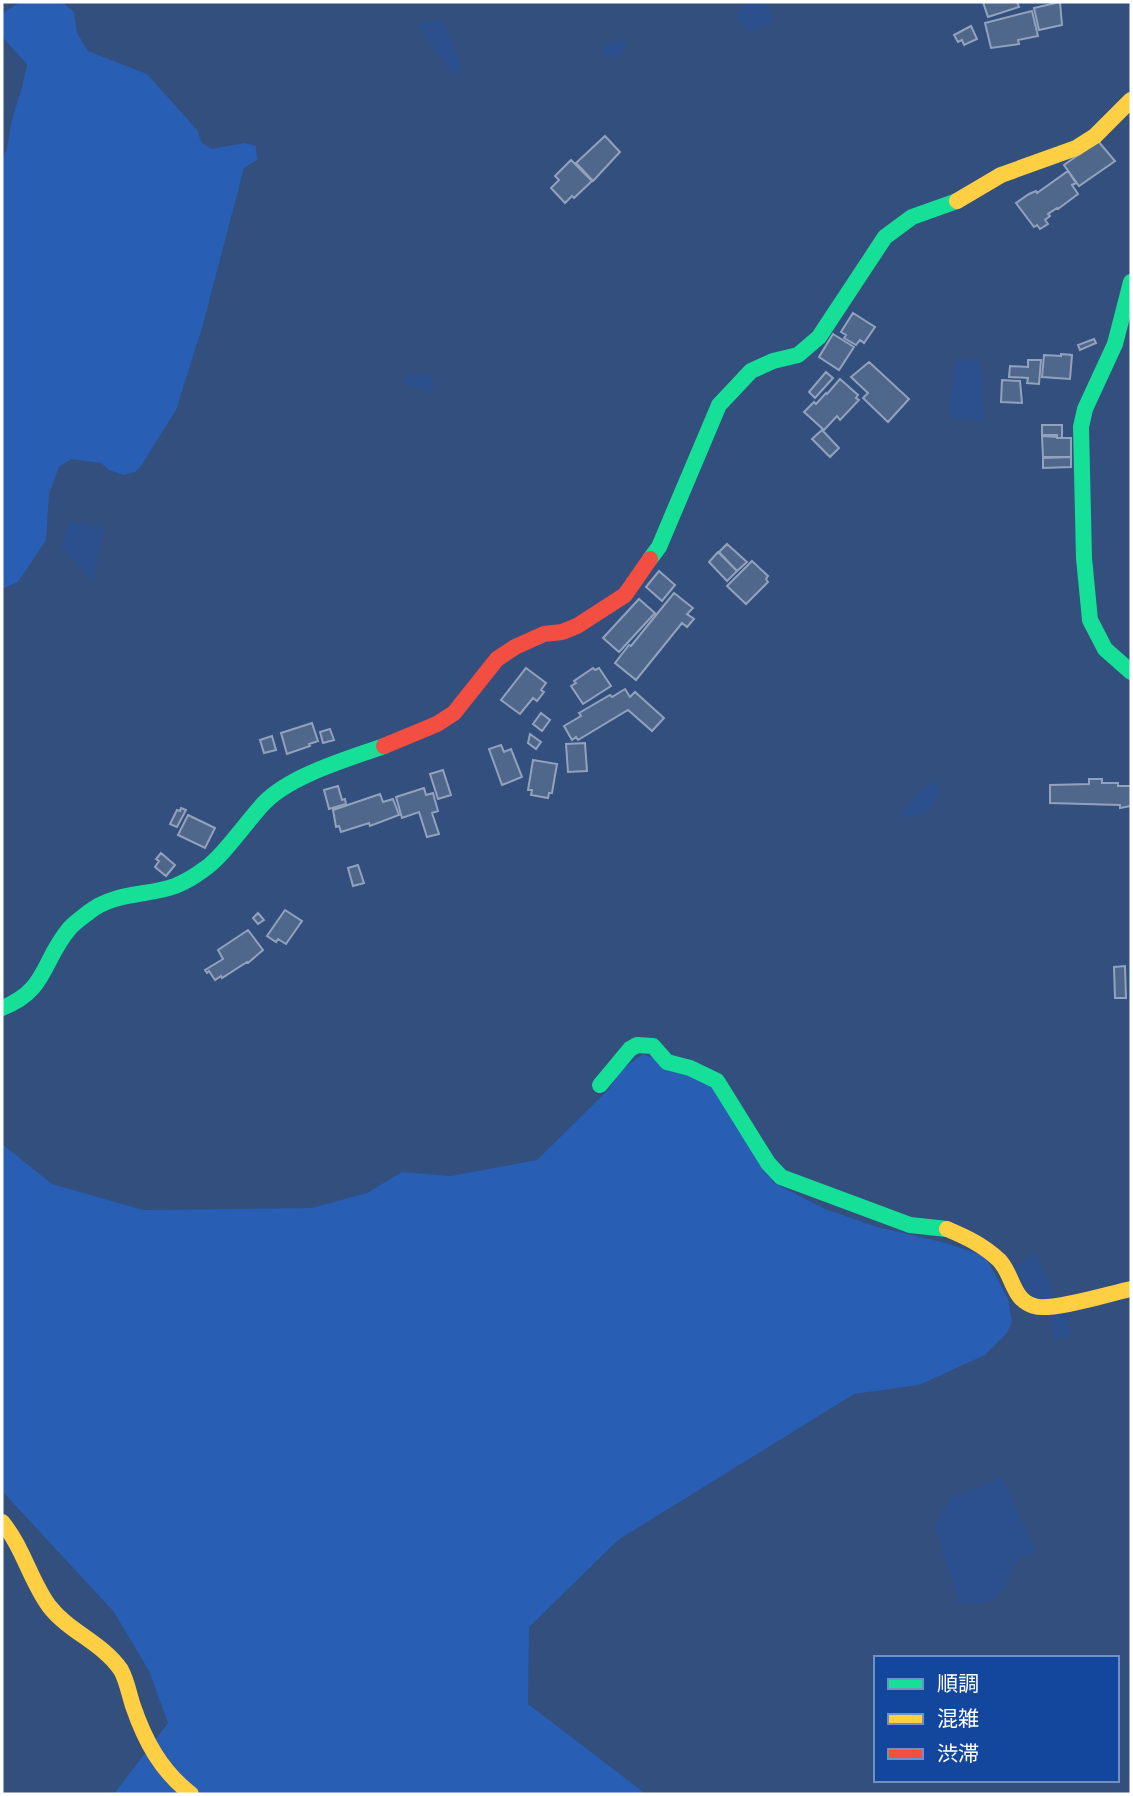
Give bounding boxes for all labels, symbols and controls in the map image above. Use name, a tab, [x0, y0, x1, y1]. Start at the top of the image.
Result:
legend	[874, 1656, 1119, 1782]
text: 順調	[937, 1672, 979, 1696]
text: 混雑	[937, 1707, 979, 1731]
text: 渋滞	[937, 1742, 979, 1766]

